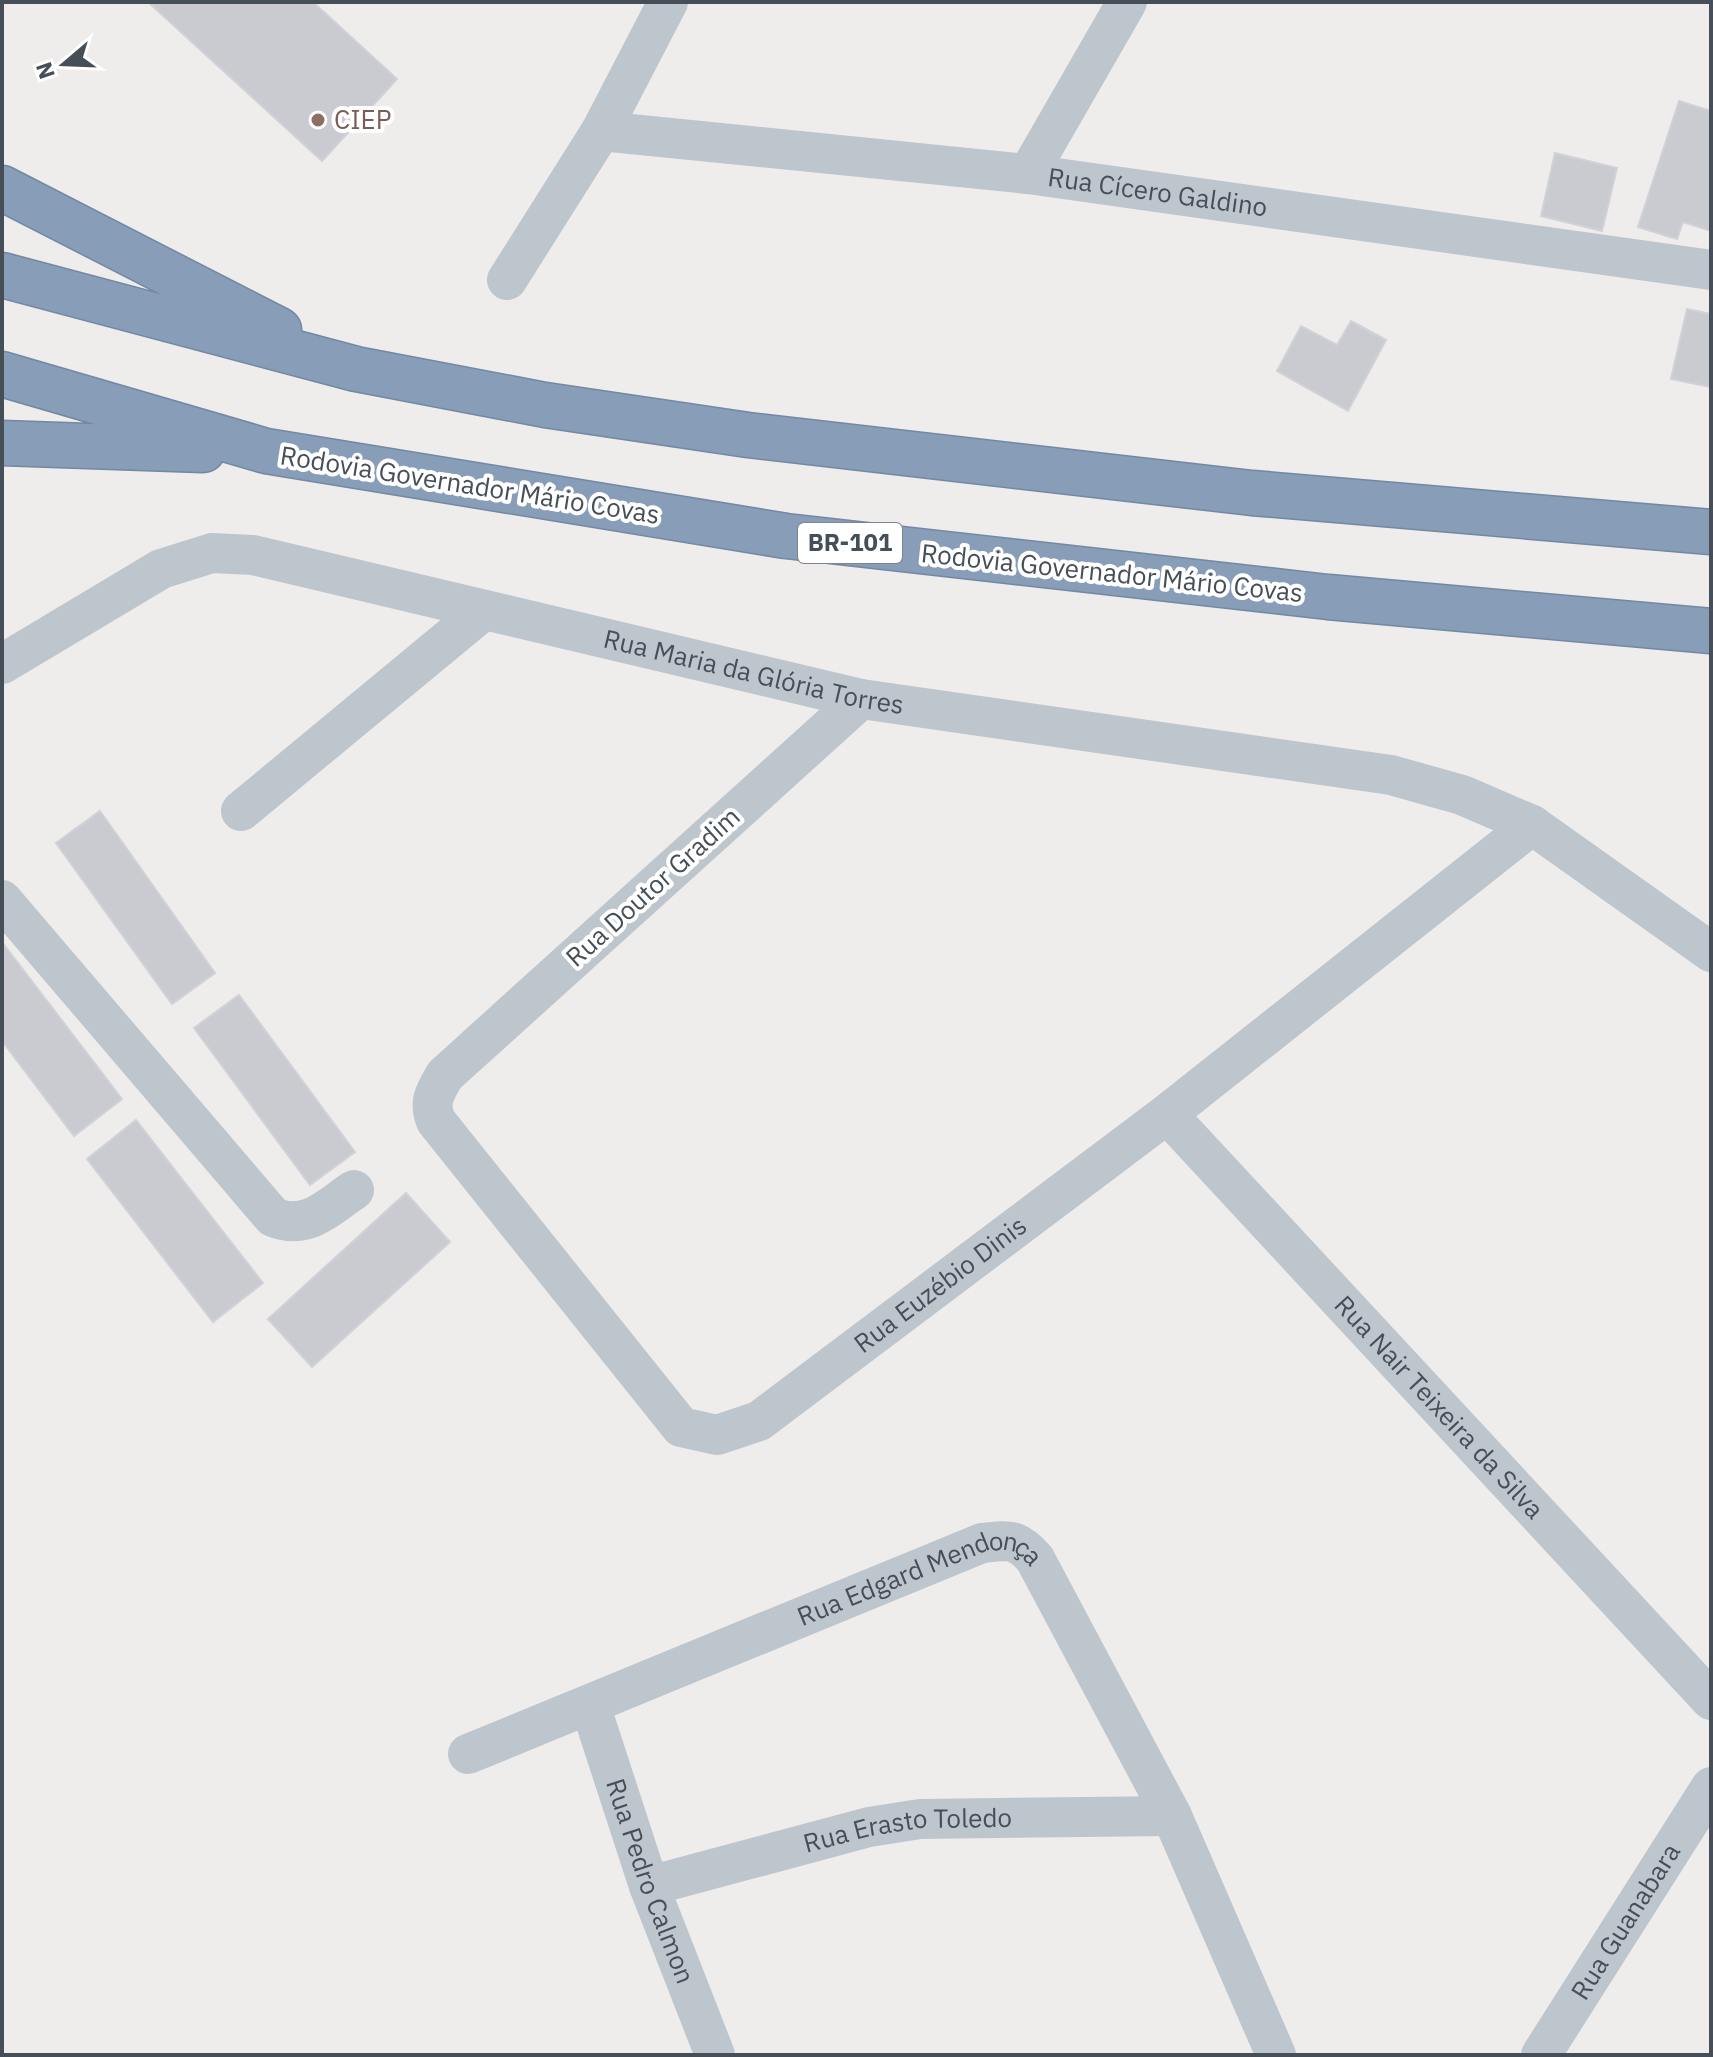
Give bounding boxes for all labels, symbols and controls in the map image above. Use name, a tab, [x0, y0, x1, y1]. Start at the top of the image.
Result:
north arrow	[24, 24, 104, 104]
text: N	[28, 58, 61, 83]
place label: CIEP	[334, 102, 391, 136]
marker: CIEP	[309, 111, 327, 129]
street label: Rua Cícero Galdino	[1046, 159, 1270, 223]
street label: Rodovia Governador Mário Covas	[278, 437, 662, 531]
road number: BR-101	[798, 523, 902, 563]
street label: Rodovia Governador Mário Covas	[920, 535, 1305, 609]
street label: Rua Maria da Glória Torres	[600, 621, 906, 721]
street label: Rua Doutor Gradim	[558, 799, 747, 974]
street label: Rua Euzébio Dinis	[846, 1208, 1033, 1360]
street label: Rua Nair Teixeira da Silva	[1328, 1288, 1552, 1525]
street label: Rua Edgard Mendonça	[792, 1523, 1051, 1633]
street label: Rua Pedro Calmon	[599, 1774, 703, 1988]
street label: Rua Erasto Toledo	[799, 1800, 1012, 1860]
street label: Rua Guanabara	[1562, 1836, 1687, 2006]

